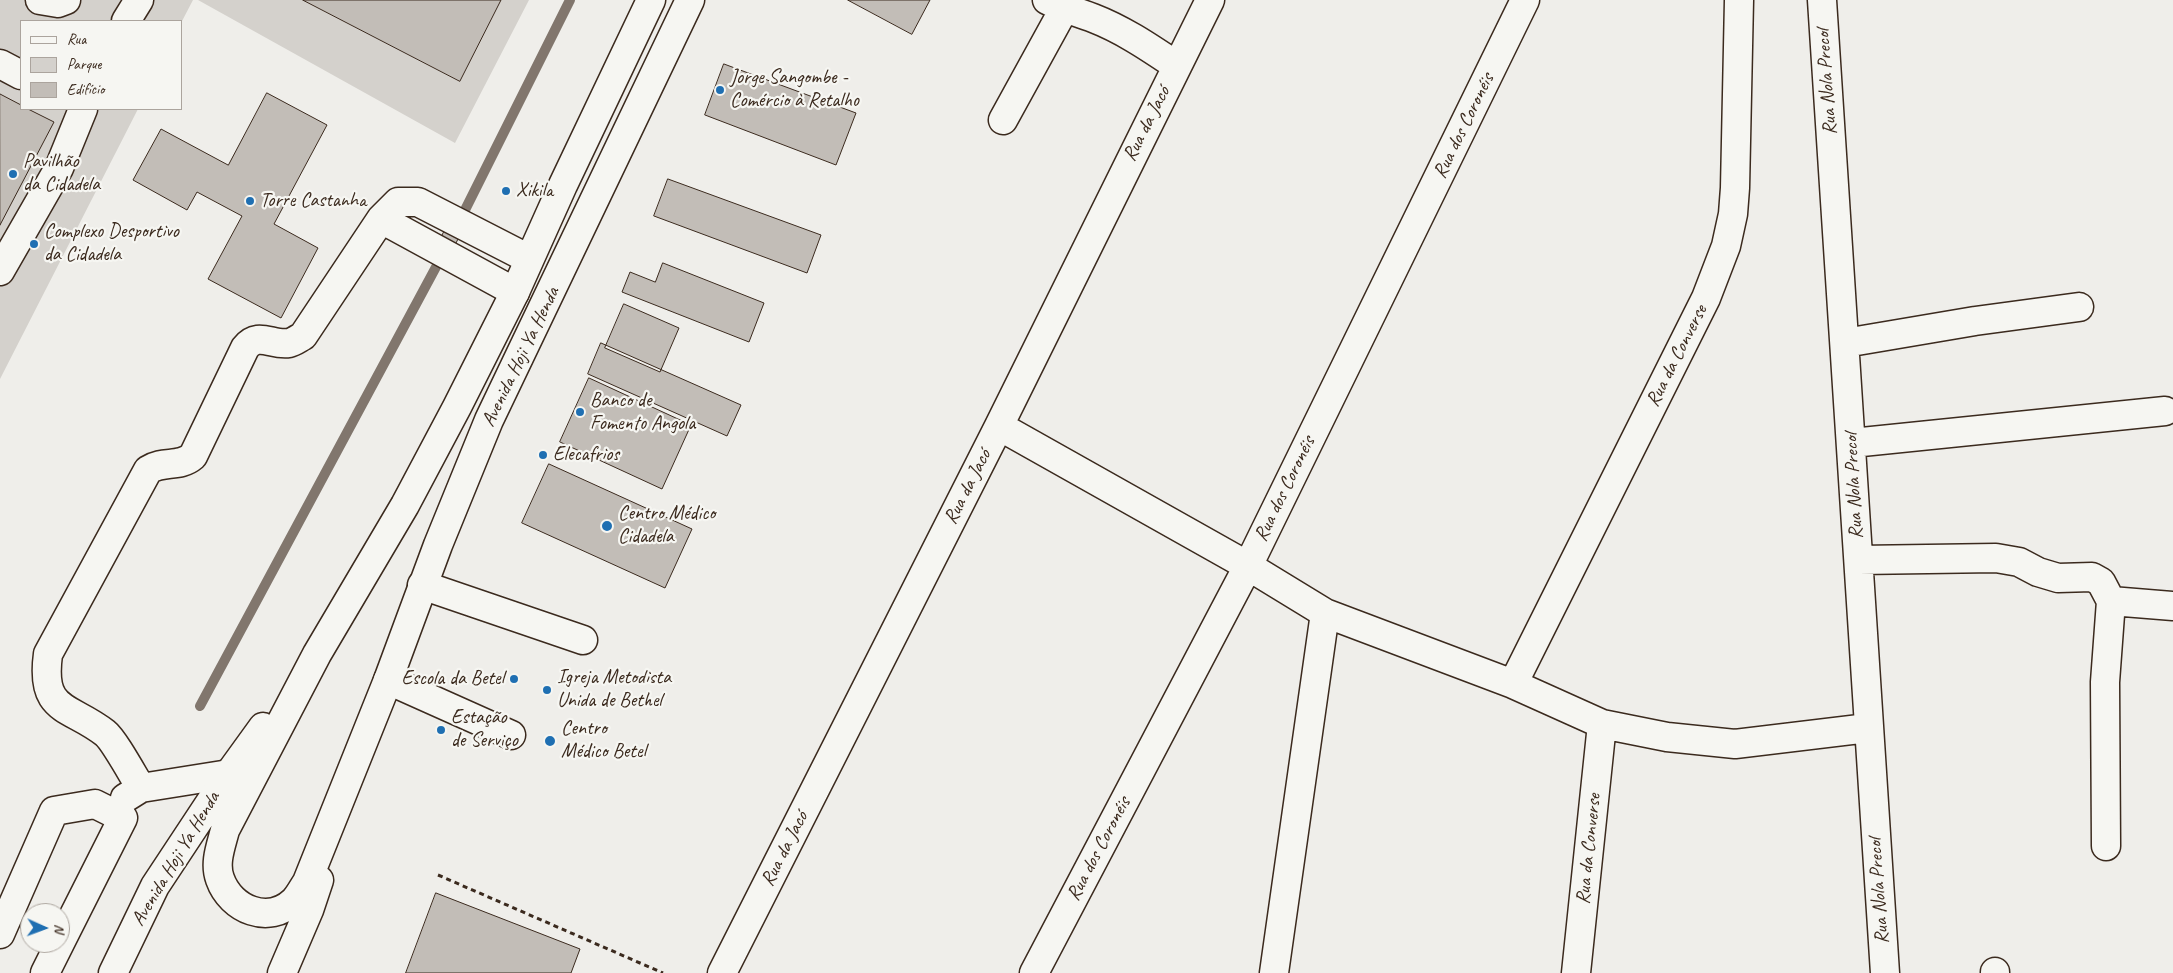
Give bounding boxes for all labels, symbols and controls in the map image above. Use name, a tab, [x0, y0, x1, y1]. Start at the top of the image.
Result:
legend	[20, 20, 182, 110]
street label: Rua Nola Precol	[1811, 28, 1843, 136]
text: Rua	[67, 30, 86, 49]
text: Parque	[67, 55, 101, 74]
place label: Jorge Sangombe - Comércio à Retalho	[730, 66, 859, 113]
street label: Rua dos Coronéis	[1428, 70, 1500, 182]
text: Edifício	[67, 80, 104, 99]
street label: Rua da Jacó	[1118, 83, 1176, 165]
marker: Jorge Sangombe - Comércio à Retalho	[714, 84, 726, 96]
place label: Pavilhão da Cidadela	[23, 150, 100, 197]
marker: Pavilhão da Cidadela	[7, 168, 19, 180]
place label: Xikila	[516, 179, 553, 203]
marker: Xikila	[500, 185, 512, 197]
place label: Torre Castanha	[260, 189, 366, 213]
marker: Torre Castanha	[244, 195, 256, 207]
place label: Complexo Desportivo da Cidadela	[44, 220, 179, 267]
marker: Complexo Desportivo da Cidadela	[28, 238, 40, 250]
street label: Avenida Hoji Ya Henda	[477, 283, 565, 431]
street label: Rua da Converse	[1641, 301, 1713, 411]
place label: Banco de Fomento Angola	[590, 389, 695, 436]
marker: Banco de Fomento Angola	[574, 406, 586, 418]
street label: Rua Nola Precol	[1839, 432, 1869, 540]
street label: Rua dos Coronéis	[1249, 433, 1321, 545]
place label: Elecafrios	[553, 443, 619, 467]
street label: Rua da Jacó	[939, 446, 997, 528]
marker: Elecafrios	[537, 449, 549, 461]
place label: Centro Médico Cidadela	[618, 502, 715, 549]
marker: Centro Médico Cidadela	[600, 519, 614, 533]
place label: Igreja Metodista Unida de Bethel	[557, 666, 671, 713]
place label: Escola da Betel	[401, 667, 504, 691]
marker: Escola da Betel	[508, 673, 520, 685]
marker: Igreja Metodista Unida de Bethel	[541, 684, 553, 696]
place label: Estação de Serviço	[451, 706, 518, 753]
place label: Centro Médico Betel	[561, 717, 646, 764]
marker: Estação de Serviço	[435, 724, 447, 736]
marker: Centro Médico Betel	[543, 734, 557, 748]
street label: Avenida Hoji Ya Henda	[126, 787, 226, 931]
street label: Rua dos Coronéis	[1062, 793, 1136, 905]
street label: Rua da Converse	[1571, 793, 1607, 905]
street label: Rua da Jacó	[756, 808, 814, 890]
street label: Rua Nola Precol	[1863, 837, 1895, 945]
north arrow	[20, 903, 70, 953]
text: N	[51, 924, 68, 933]

